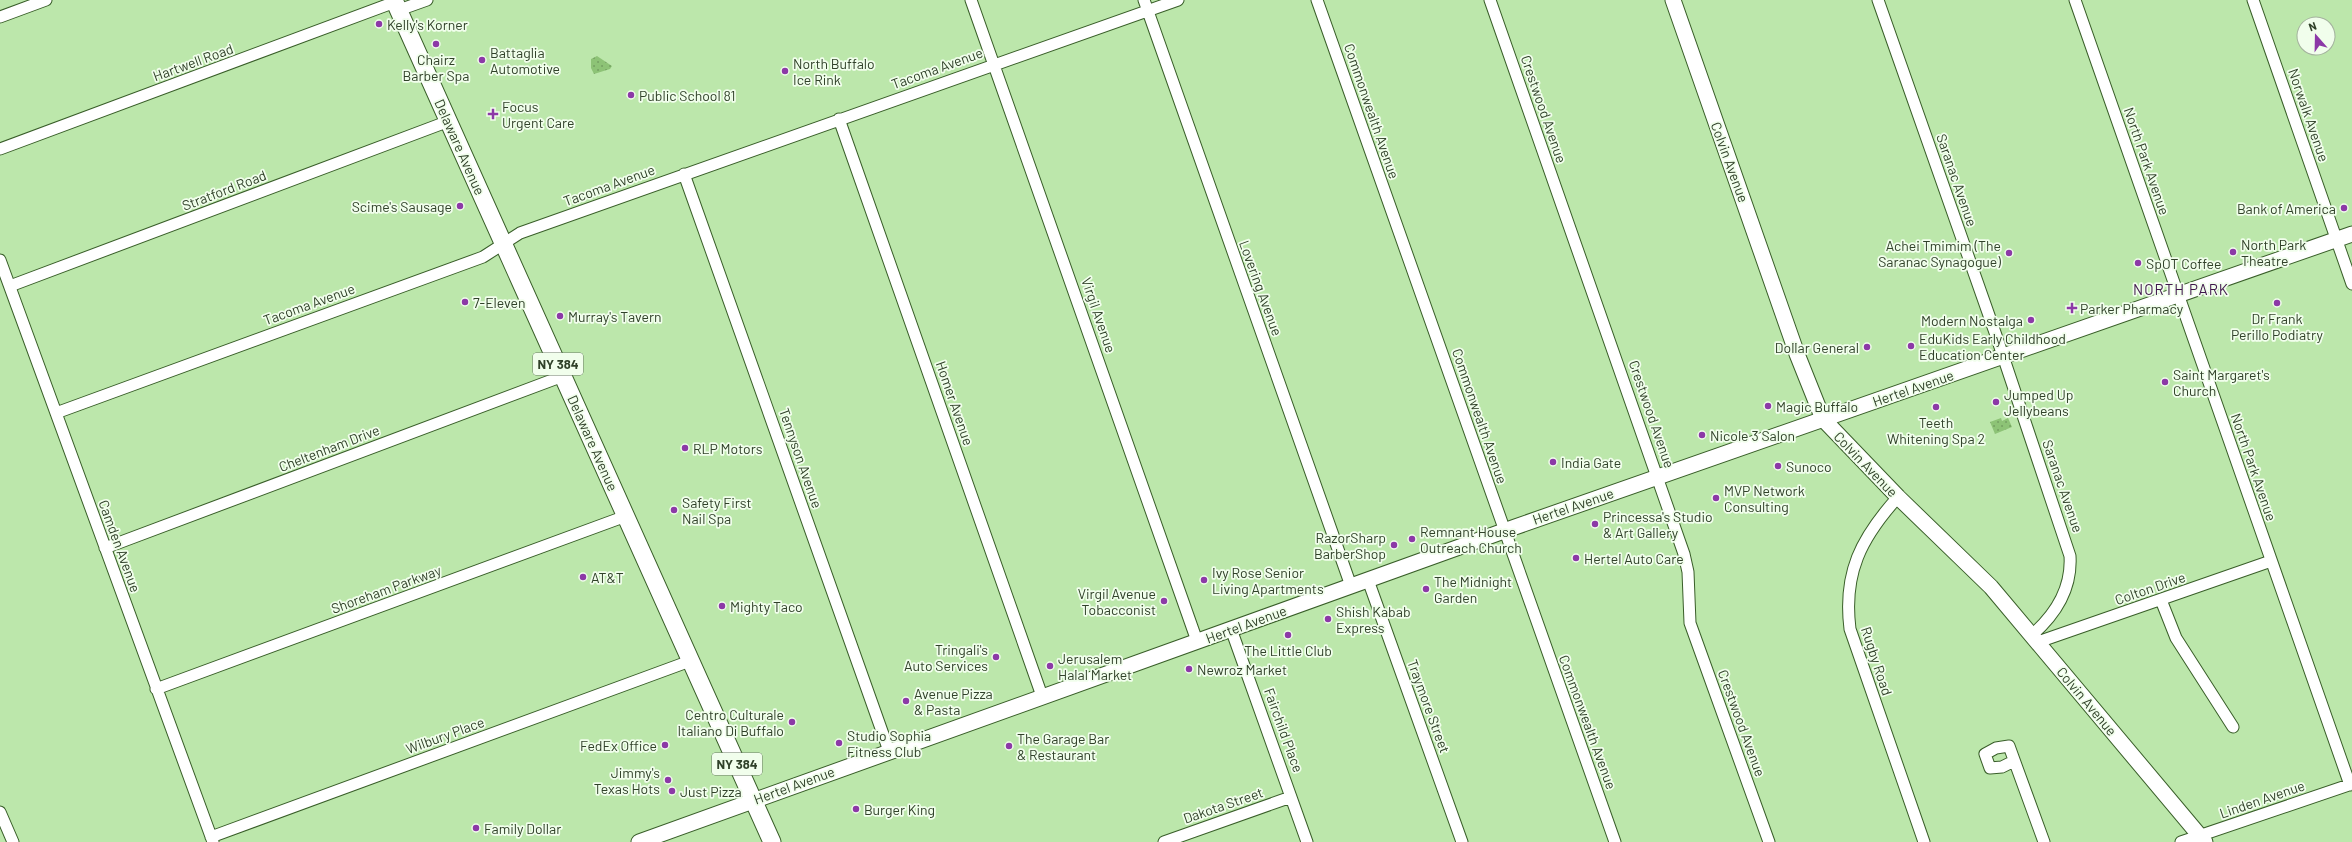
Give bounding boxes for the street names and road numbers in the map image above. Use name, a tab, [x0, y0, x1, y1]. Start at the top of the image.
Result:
street label: Hartwell Road	[151, 40, 235, 84]
street label: Commonwealth Avenue	[1341, 41, 1403, 181]
street label: Tacoma Avenue	[889, 44, 985, 92]
street label: Crestwood Avenue	[1518, 53, 1570, 165]
street label: Norwalk Avenue	[2285, 66, 2333, 164]
street label: Delaware Avenue	[431, 96, 489, 198]
street label: North Park Avenue	[2121, 105, 2173, 217]
street label: Colvin Avenue	[1708, 119, 1752, 205]
street label: Saranac Avenue	[1933, 131, 1981, 229]
street label: Tacoma Avenue	[561, 161, 657, 209]
street label: Stratford Road	[179, 166, 269, 214]
street label: Lovering Avenue	[1236, 238, 1286, 338]
street label: Virgil Avenue	[1078, 275, 1120, 355]
street label: Tacoma Avenue	[261, 280, 357, 328]
street label: Commonwealth Avenue	[1449, 346, 1511, 486]
road number: NY 384	[533, 353, 583, 375]
street label: Crestwood Avenue	[1626, 358, 1678, 470]
street label: Homer Avenue	[933, 359, 977, 447]
street label: Hertel Avenue	[1870, 366, 1956, 410]
street label: Delaware Avenue	[564, 392, 622, 494]
street label: Tennyson Avenue	[776, 406, 826, 510]
street label: North Park Avenue	[2228, 411, 2280, 523]
street label: Cheltenham Drive	[276, 421, 382, 475]
street label: Colvin Avenue	[1831, 428, 1901, 500]
street label: Saranac Avenue	[2039, 437, 2087, 535]
street label: Hertel Avenue	[1530, 484, 1616, 528]
street label: Camden Avenue	[95, 498, 145, 594]
street label: Shoreham Parkway	[329, 561, 444, 617]
street label: Colton Drive	[2113, 568, 2187, 608]
street label: Hertel Avenue	[1203, 602, 1289, 646]
street label: Rugby Road	[1858, 624, 1896, 698]
street label: Commonwealth Avenue	[1556, 652, 1620, 792]
street label: Traymore Street	[1404, 657, 1454, 755]
street label: Colvin Avenue	[2053, 663, 2121, 739]
street label: Crestwood Avenue	[1715, 667, 1769, 779]
street label: Fairchild Place	[1261, 685, 1307, 775]
street label: Wilbury Place	[403, 713, 487, 757]
road number: NY 384	[712, 753, 762, 775]
street label: Hertel Avenue	[751, 763, 837, 807]
street label: Linden Avenue	[2217, 776, 2307, 822]
street label: Dakota Street	[1181, 783, 1265, 827]

